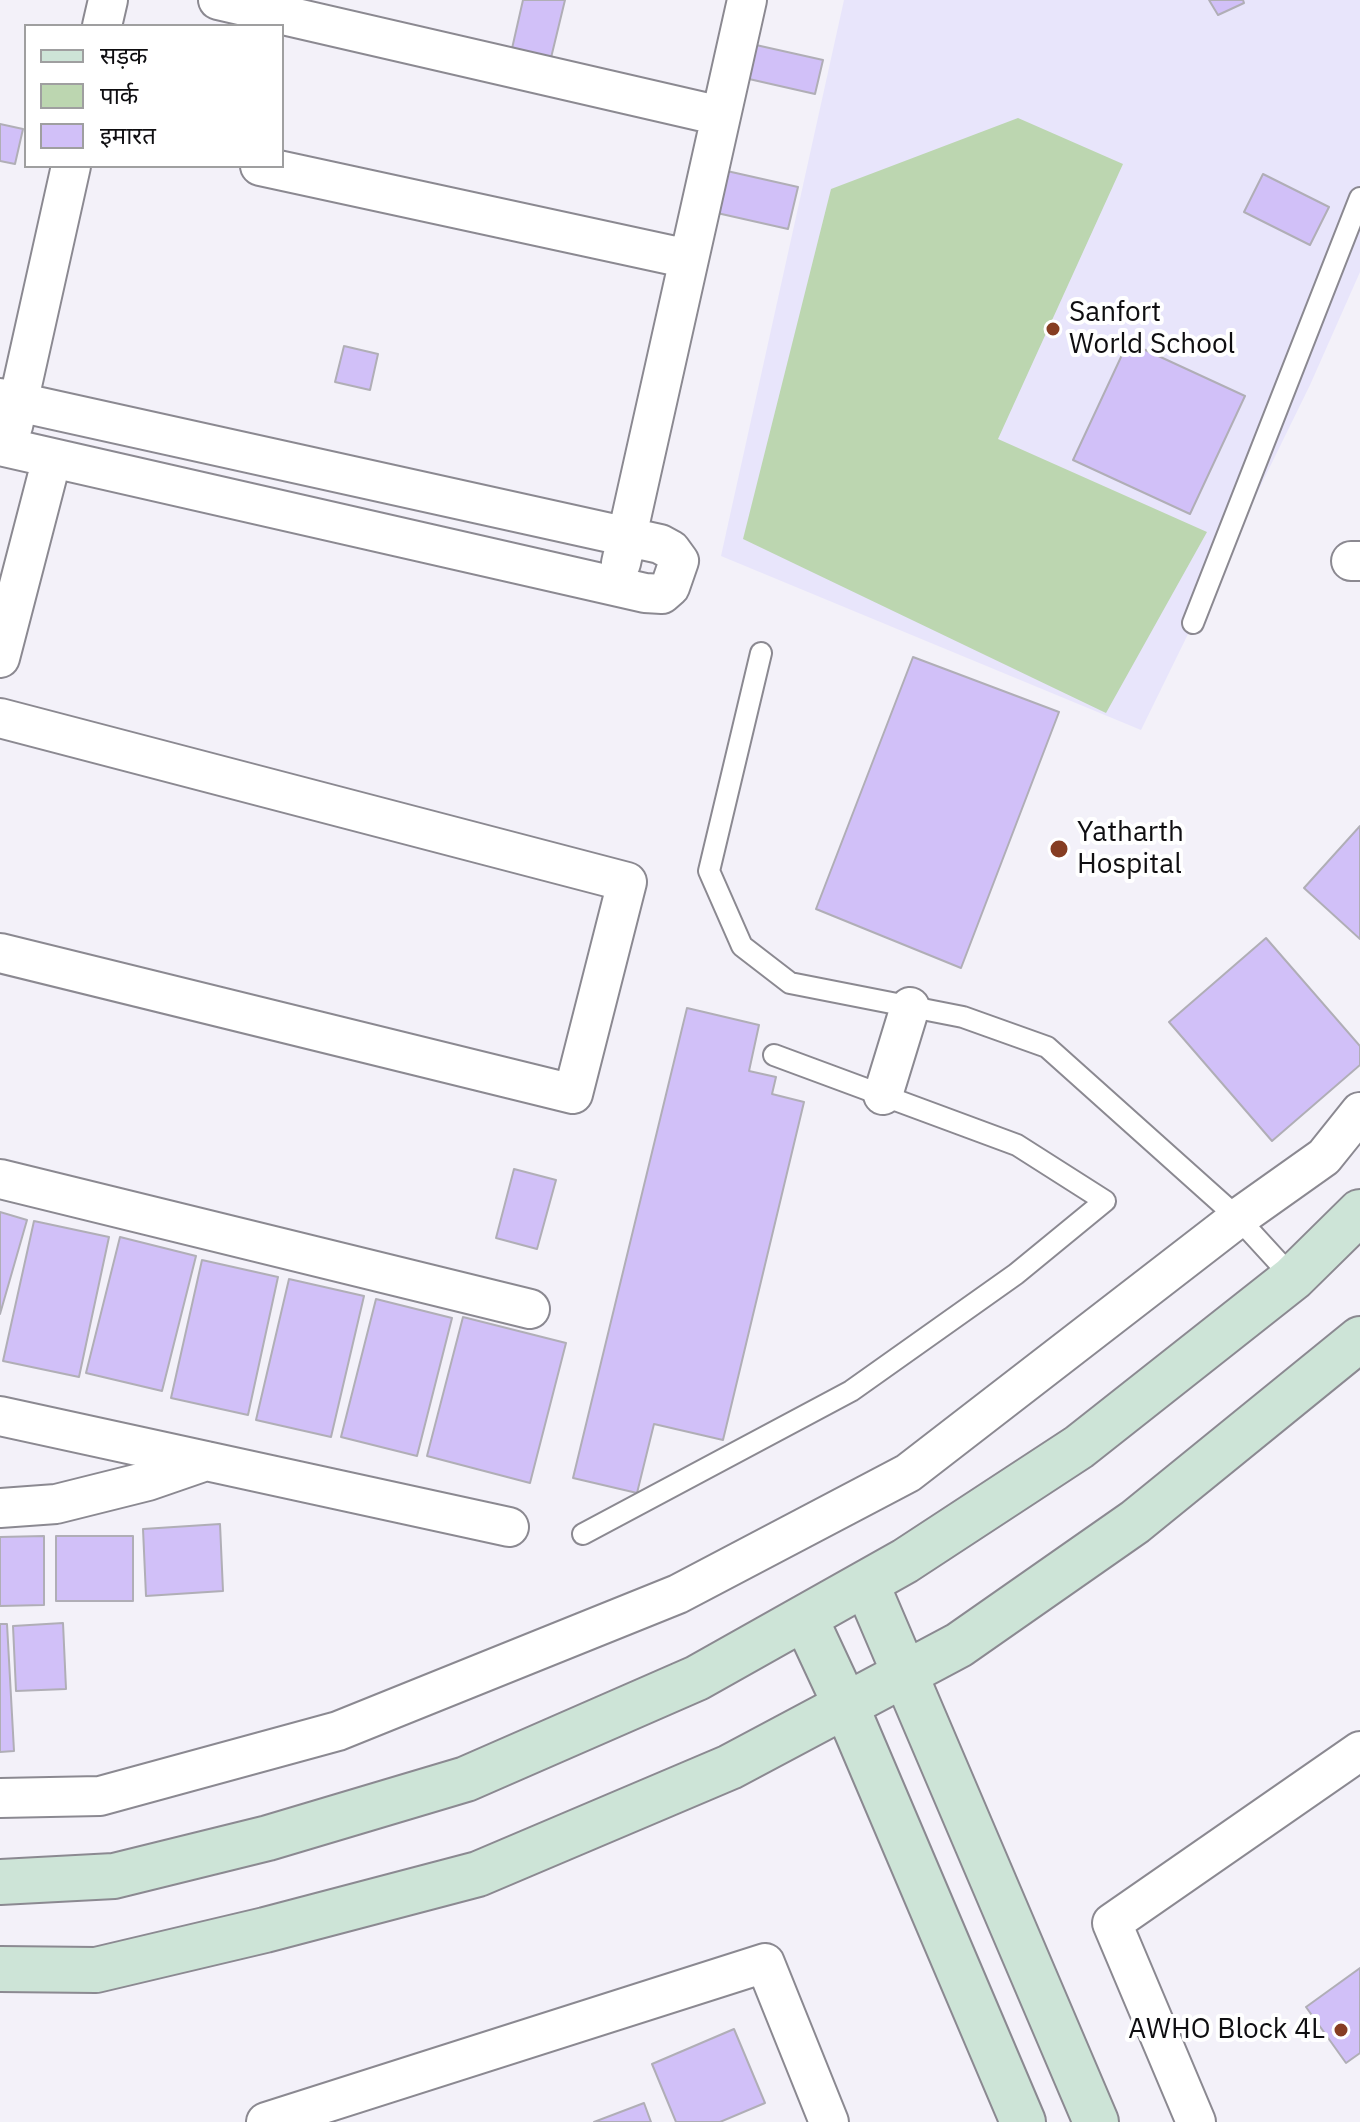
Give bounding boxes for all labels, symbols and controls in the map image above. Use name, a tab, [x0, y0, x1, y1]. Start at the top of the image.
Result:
legend	[24, 24, 284, 168]
text: सड़क	[100, 39, 148, 71]
text: पार्क	[100, 79, 138, 111]
text: इमारत	[100, 119, 156, 151]
place label: Sanfort World School	[1069, 296, 1235, 362]
marker: Sanfort World School	[1044, 320, 1062, 338]
place label: Yatharth Hospital	[1077, 816, 1184, 882]
marker: Yatharth Hospital	[1048, 838, 1070, 860]
place label: AWHO Block 4L	[1128, 2013, 1325, 2047]
marker: AWHO Block 4L	[1332, 2021, 1350, 2039]

